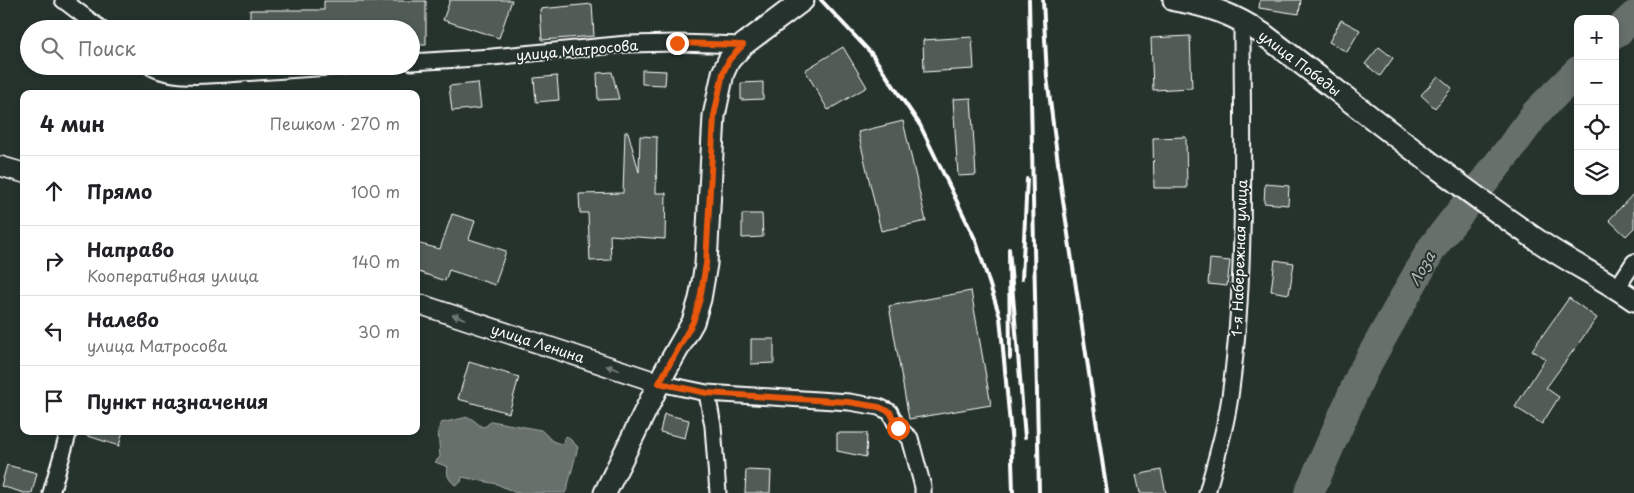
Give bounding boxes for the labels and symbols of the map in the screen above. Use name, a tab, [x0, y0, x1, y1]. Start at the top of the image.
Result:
street label: улица Победы	[1254, 25, 1346, 101]
route end	[666, 32, 689, 55]
street label: улица Матросова	[515, 34, 639, 66]
street label: 1-я Набережная улица	[1226, 179, 1252, 337]
water label: Лоза	[1402, 246, 1440, 289]
one-way arrow	[451, 312, 466, 320]
street label: улица Ленина	[489, 318, 588, 368]
one-way arrow	[605, 363, 620, 371]
route start	[887, 417, 910, 440]

